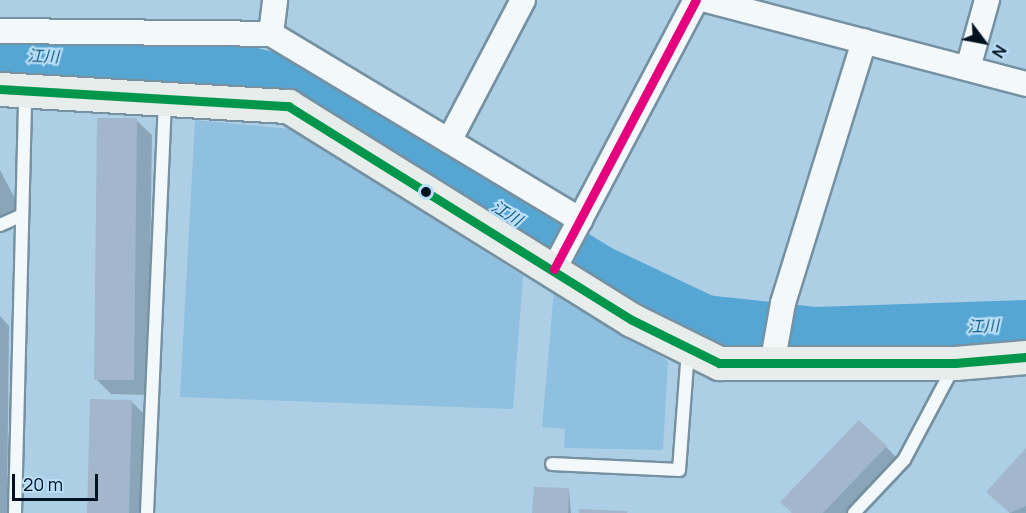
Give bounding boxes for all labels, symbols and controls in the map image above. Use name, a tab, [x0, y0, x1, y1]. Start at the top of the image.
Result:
north arrow	[954, 12, 1014, 72]
text: N	[987, 41, 1012, 62]
water label: 江川	[27, 46, 59, 66]
unlabelled marker	[420, 186, 432, 198]
water label: 江川	[488, 196, 526, 230]
water label: 江川	[967, 316, 999, 336]
scale bar	[15, 462, 100, 500]
text: 20 m	[23, 472, 63, 496]

